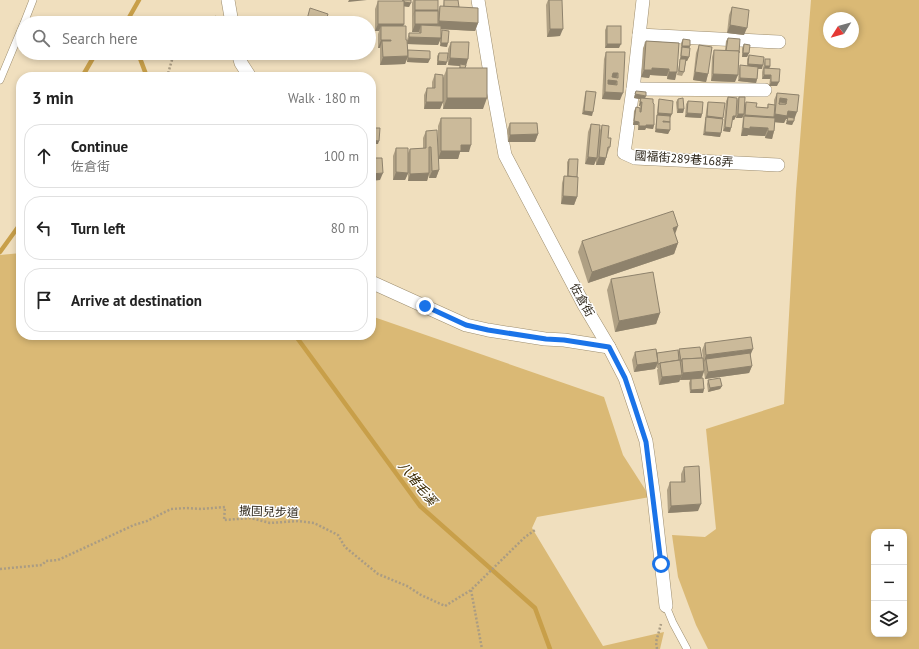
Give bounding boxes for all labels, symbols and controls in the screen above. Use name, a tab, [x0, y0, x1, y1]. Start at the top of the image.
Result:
north arrow	[823, 12, 859, 48]
search box	[16, 16, 376, 60]
icon: search	[30, 27, 52, 49]
text: Search here	[62, 29, 138, 48]
text: 3 min	[32, 87, 73, 109]
text: Walk · 180 m	[288, 90, 360, 107]
text: Continue	[71, 137, 128, 156]
icon: ahead	[33, 145, 55, 167]
text: 100 m	[324, 148, 359, 165]
street label: 國福街289巷168弄	[634, 148, 734, 169]
text: 佐倉街	[71, 158, 110, 175]
icon: left	[33, 217, 55, 239]
text: Turn left	[71, 219, 125, 238]
text: 80 m	[331, 220, 359, 237]
street label: 佐倉街	[567, 280, 598, 319]
icon: arrive	[33, 289, 55, 311]
text: Arrive at destination	[71, 291, 202, 310]
route end	[416, 297, 434, 315]
water label: 八堵毛溪	[395, 458, 442, 510]
street label: 撒固兒步道	[239, 503, 299, 520]
map controls	[871, 529, 907, 637]
button: +	[871, 529, 907, 565]
route start	[652, 555, 670, 573]
button: −	[871, 565, 907, 601]
button: layers	[871, 601, 907, 637]

